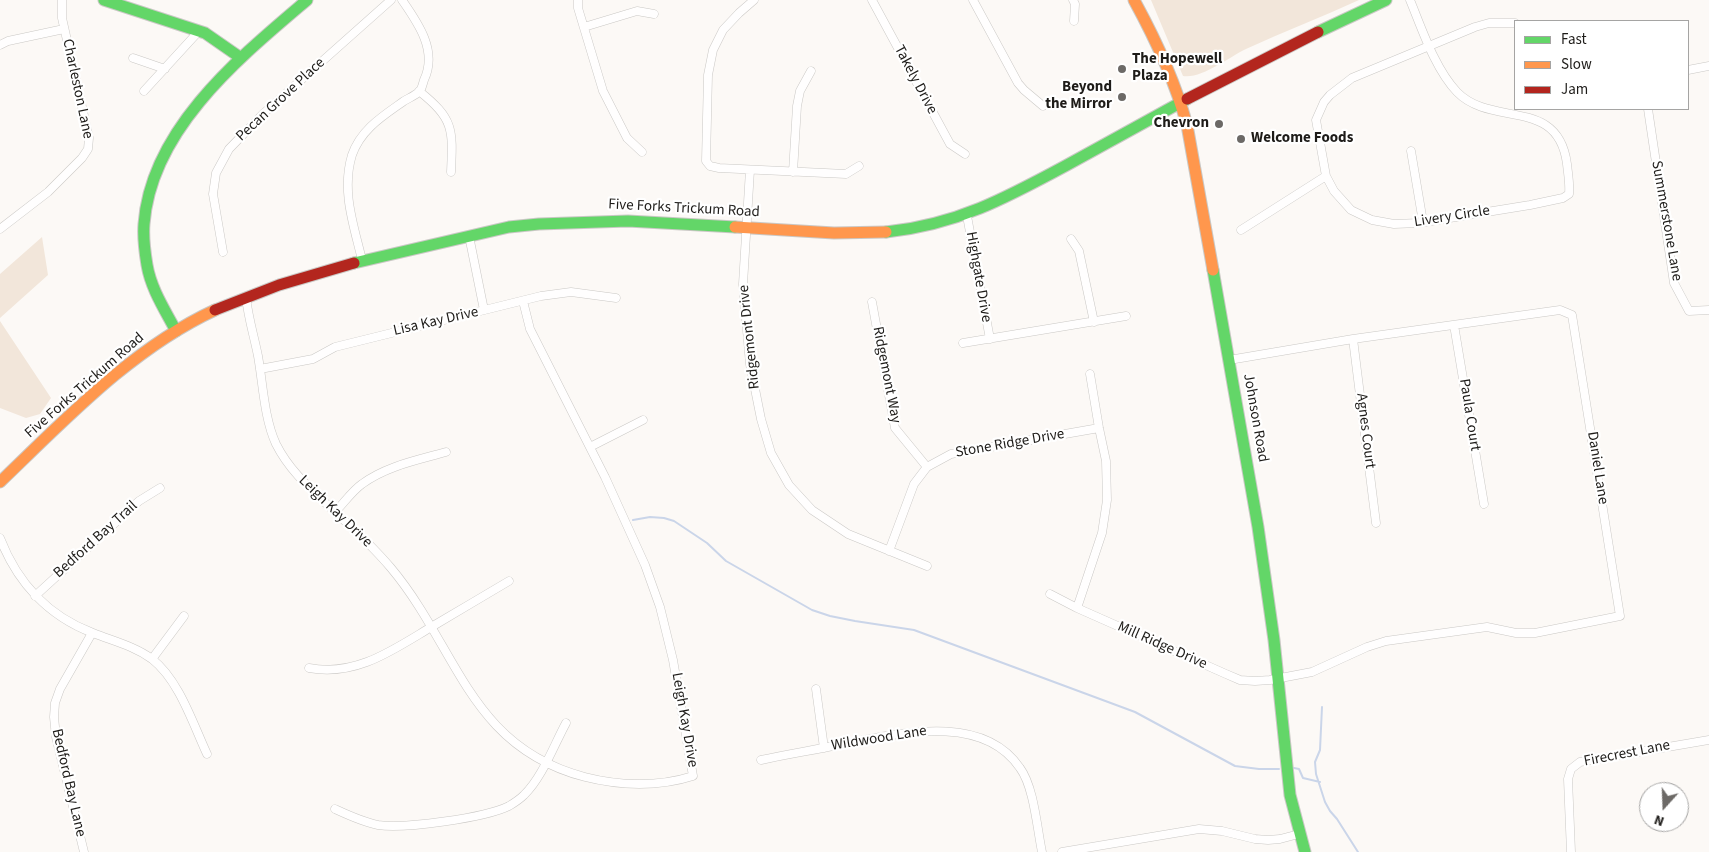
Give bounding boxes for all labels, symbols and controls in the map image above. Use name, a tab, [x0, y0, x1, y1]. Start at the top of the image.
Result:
legend	[1514, 20, 1689, 110]
text: Fast	[1561, 29, 1587, 50]
street label: Charleston Lane	[58, 38, 96, 140]
street label: Takely Drive	[889, 42, 941, 118]
place label: The Hopewell Plaza	[1132, 51, 1222, 86]
street label: Pecan Grove Place	[233, 54, 329, 146]
text: Slow	[1561, 54, 1592, 75]
marker: The Hopewell Plaza	[1116, 63, 1128, 75]
place label: Beyond the Mirror	[1045, 79, 1112, 114]
text: Jam	[1561, 79, 1588, 100]
marker: Beyond the Mirror	[1116, 91, 1128, 103]
place label: Chevron	[1153, 115, 1209, 133]
marker: Chevron	[1213, 118, 1225, 130]
place label: Welcome Foods	[1251, 130, 1353, 148]
marker: Welcome Foods	[1235, 133, 1247, 145]
street label: Summerstone Lane	[1647, 159, 1685, 283]
street label: Five Forks Trickum Road	[608, 196, 760, 222]
street label: Livery Circle	[1413, 202, 1491, 232]
street label: Highgate Drive	[961, 230, 995, 324]
street label: Ridgemont Drive	[736, 284, 764, 390]
street label: Lisa Kay Drive	[392, 303, 480, 341]
street label: Ridgemont Way	[868, 325, 904, 425]
street label: Five Forks Trickum Road	[22, 329, 148, 443]
street label: Johnson Road	[1238, 372, 1272, 464]
street label: Paula Court	[1454, 377, 1484, 453]
street label: Agnes Court	[1351, 392, 1379, 470]
street label: Stone Ridge Drive	[954, 426, 1066, 462]
street label: Daniel Lane	[1582, 430, 1612, 506]
street label: Leigh Kay Drive	[294, 472, 376, 552]
street label: Bedford Bay Trail	[50, 498, 142, 582]
street label: Mill Ridge Drive	[1114, 618, 1210, 674]
street label: Leigh Kay Drive	[667, 671, 701, 769]
street label: Wildwood Lane	[830, 723, 928, 755]
street label: Bedford Bay Lane	[47, 727, 89, 839]
street label: Firecrest Lane	[1582, 737, 1672, 771]
north arrow	[1639, 782, 1689, 832]
text: N	[1651, 809, 1667, 831]

